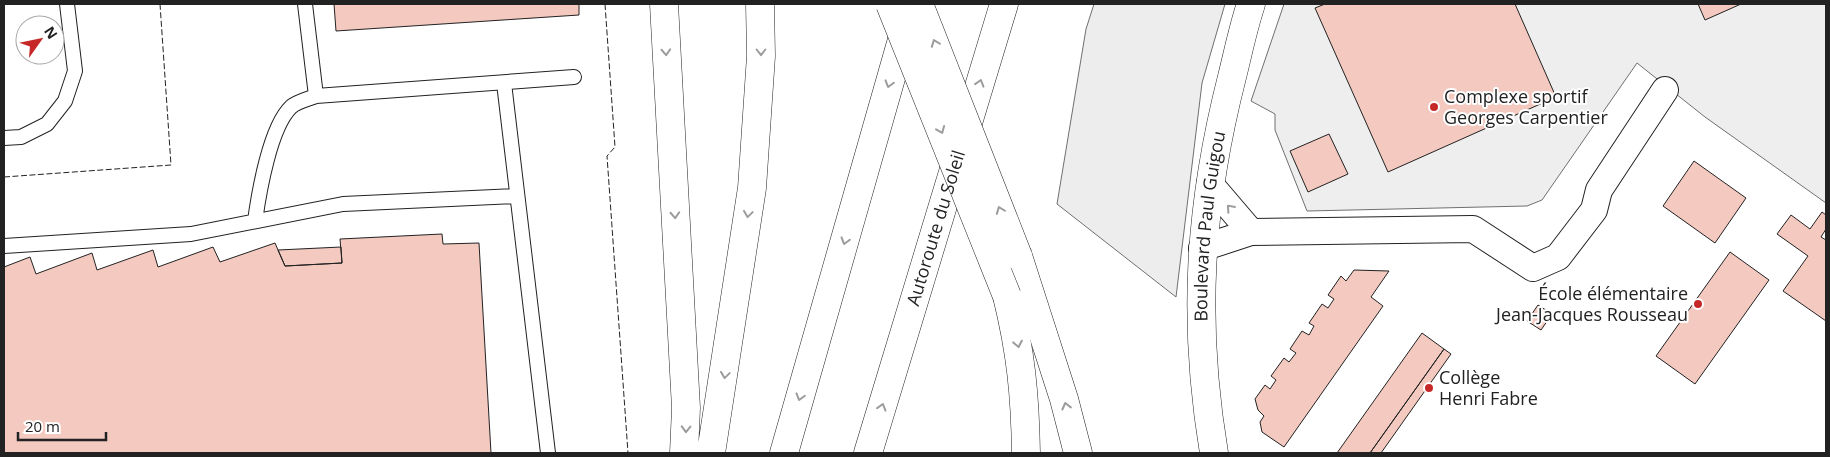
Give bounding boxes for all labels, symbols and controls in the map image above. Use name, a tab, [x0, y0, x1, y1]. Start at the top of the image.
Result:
north arrow	[15, 15, 65, 65]
text: N	[40, 23, 62, 43]
one-way arrow	[930, 39, 941, 48]
one-way arrow	[661, 49, 672, 57]
one-way arrow	[756, 49, 766, 57]
one-way arrow	[884, 80, 895, 89]
one-way arrow	[974, 80, 984, 88]
place label: Complexe sportif Georges Carpentier	[1444, 84, 1608, 129]
marker: Complexe sportif Georges Carpentier	[1428, 101, 1440, 113]
one-way arrow	[934, 125, 945, 134]
street label: Boulevard Paul Guigou	[1188, 129, 1230, 322]
street label: Autoroute du Soleil	[900, 147, 970, 308]
one-way arrow	[1227, 204, 1236, 213]
one-way arrow	[996, 207, 1006, 215]
one-way arrow	[670, 211, 681, 219]
one-way arrow	[743, 211, 754, 219]
one-way arrow	[840, 236, 850, 244]
place label: École élémentaire Jean-Jacques Rousseau	[1494, 281, 1688, 326]
marker: École élémentaire Jean-Jacques Rousseau	[1692, 298, 1704, 310]
one-way arrow	[1012, 339, 1023, 348]
place label: Collège Henri Fabre	[1439, 365, 1538, 410]
one-way arrow	[720, 371, 730, 380]
marker: Collège Henri Fabre	[1423, 382, 1435, 394]
one-way arrow	[796, 392, 806, 401]
one-way arrow	[1061, 401, 1072, 410]
one-way arrow	[877, 403, 887, 411]
scale bar	[18, 410, 105, 442]
text: 20 m	[25, 416, 60, 436]
one-way arrow	[680, 426, 691, 434]

